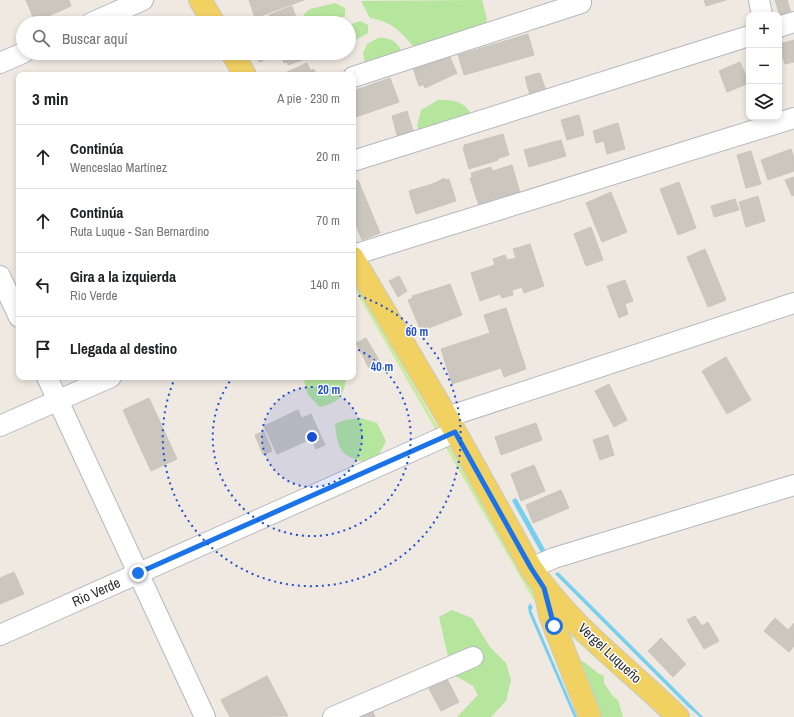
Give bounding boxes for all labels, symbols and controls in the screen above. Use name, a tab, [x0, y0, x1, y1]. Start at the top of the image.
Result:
map controls	[746, 12, 782, 120]
button: +	[746, 12, 782, 48]
search box	[16, 16, 356, 60]
icon: search	[30, 27, 52, 49]
text: Buscar aquí	[62, 28, 128, 49]
button: −	[746, 48, 782, 84]
button: layers	[746, 84, 782, 120]
text: 3 min	[32, 87, 68, 110]
text: A pie · 230 m	[277, 90, 340, 107]
text: Continúa	[70, 138, 123, 159]
icon: ahead	[32, 146, 54, 168]
text: 20 m	[316, 148, 340, 165]
text: Wenceslao Martínez	[70, 159, 167, 176]
text: Continúa	[70, 202, 123, 223]
icon: ahead	[32, 210, 54, 232]
text: 70 m	[316, 212, 340, 229]
text: Ruta Luque - San Bernardino	[70, 223, 209, 240]
text: Gira a la izquierda	[70, 266, 176, 287]
icon: left	[32, 274, 54, 296]
text: 140 m	[310, 276, 340, 293]
text: Rio Verde	[70, 287, 117, 304]
text: 60 m	[406, 324, 428, 340]
icon: arrive	[32, 338, 54, 360]
text: Llegada al destino	[70, 338, 177, 359]
text: 40 m	[371, 359, 393, 375]
text: 20 m	[318, 382, 340, 398]
centre of rings	[305, 430, 319, 444]
route end	[129, 564, 147, 582]
street label: Rio Verde	[69, 573, 123, 611]
route start	[545, 617, 563, 635]
street label: Vergel Luqueño	[574, 619, 646, 687]

